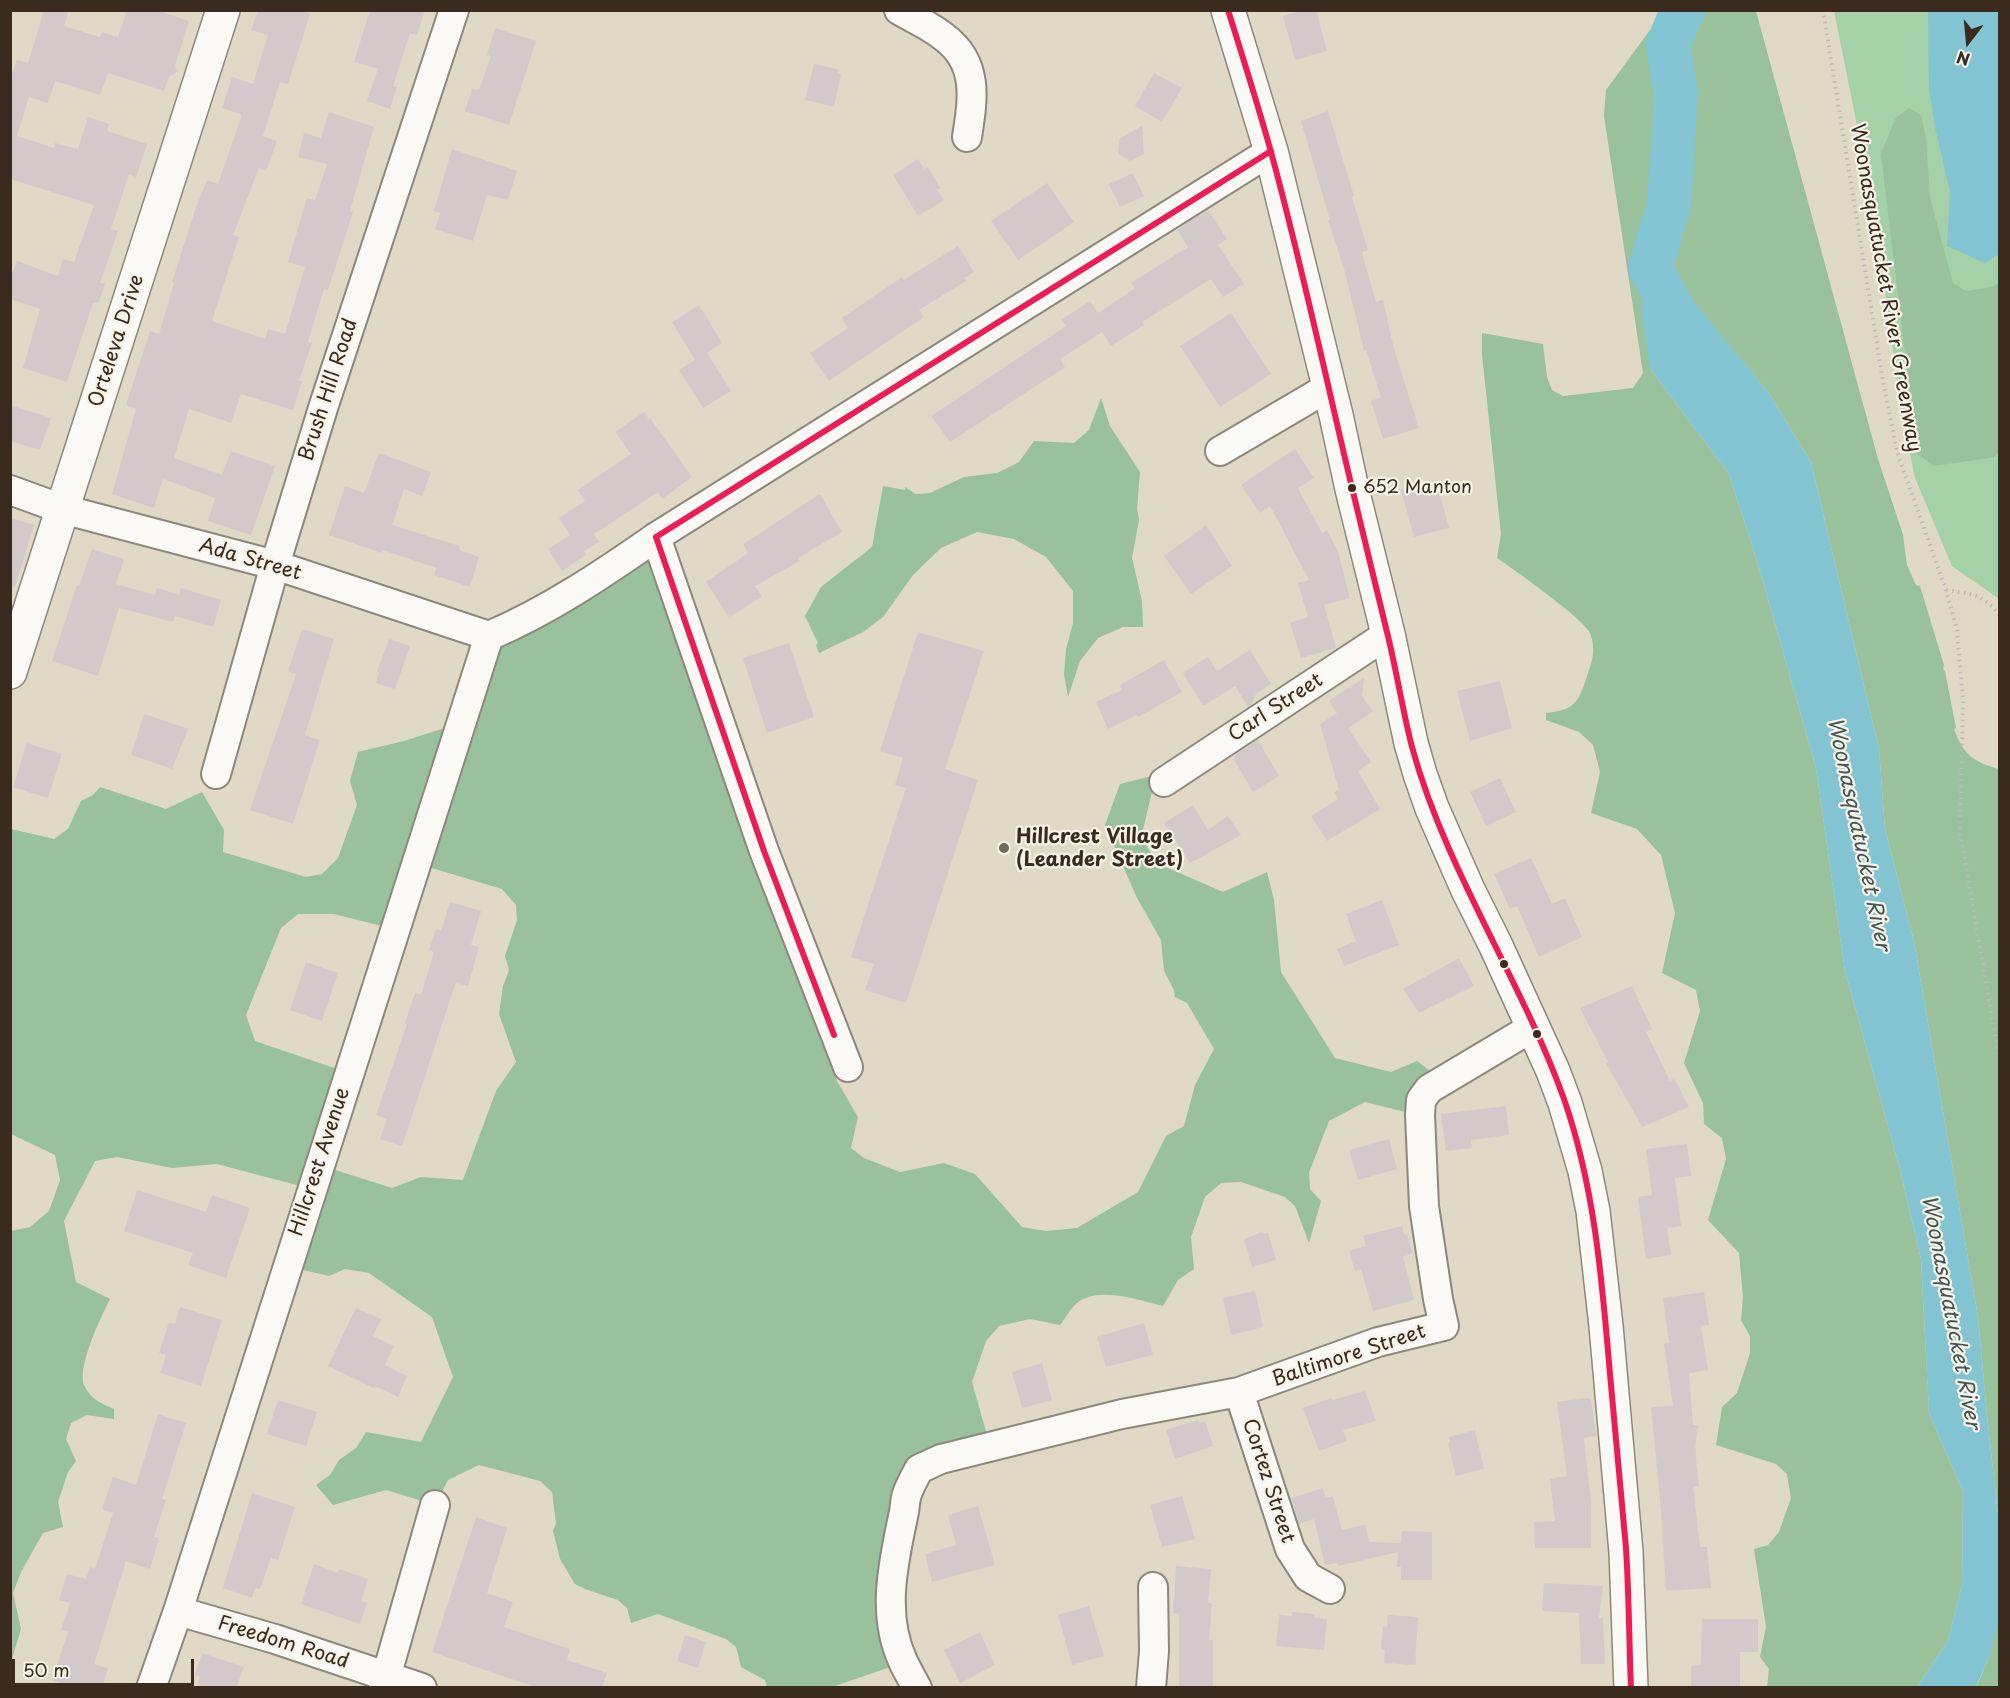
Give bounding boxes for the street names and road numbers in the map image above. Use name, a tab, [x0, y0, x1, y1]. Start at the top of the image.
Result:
street label: Woonasquatucket River Greenway	[1844, 122, 1926, 454]
street label: Orteleva Drive	[84, 272, 150, 410]
street label: Brush Hill Road	[295, 316, 363, 464]
street label: Ada Street	[196, 534, 304, 586]
street label: Carl Street	[1224, 669, 1328, 747]
street label: Hillcrest Avenue	[285, 1085, 355, 1239]
street label: Baltimore Street	[1269, 1320, 1429, 1392]
street label: Cortez Street	[1237, 1416, 1299, 1546]
street label: Freedom Road	[215, 1612, 351, 1674]

